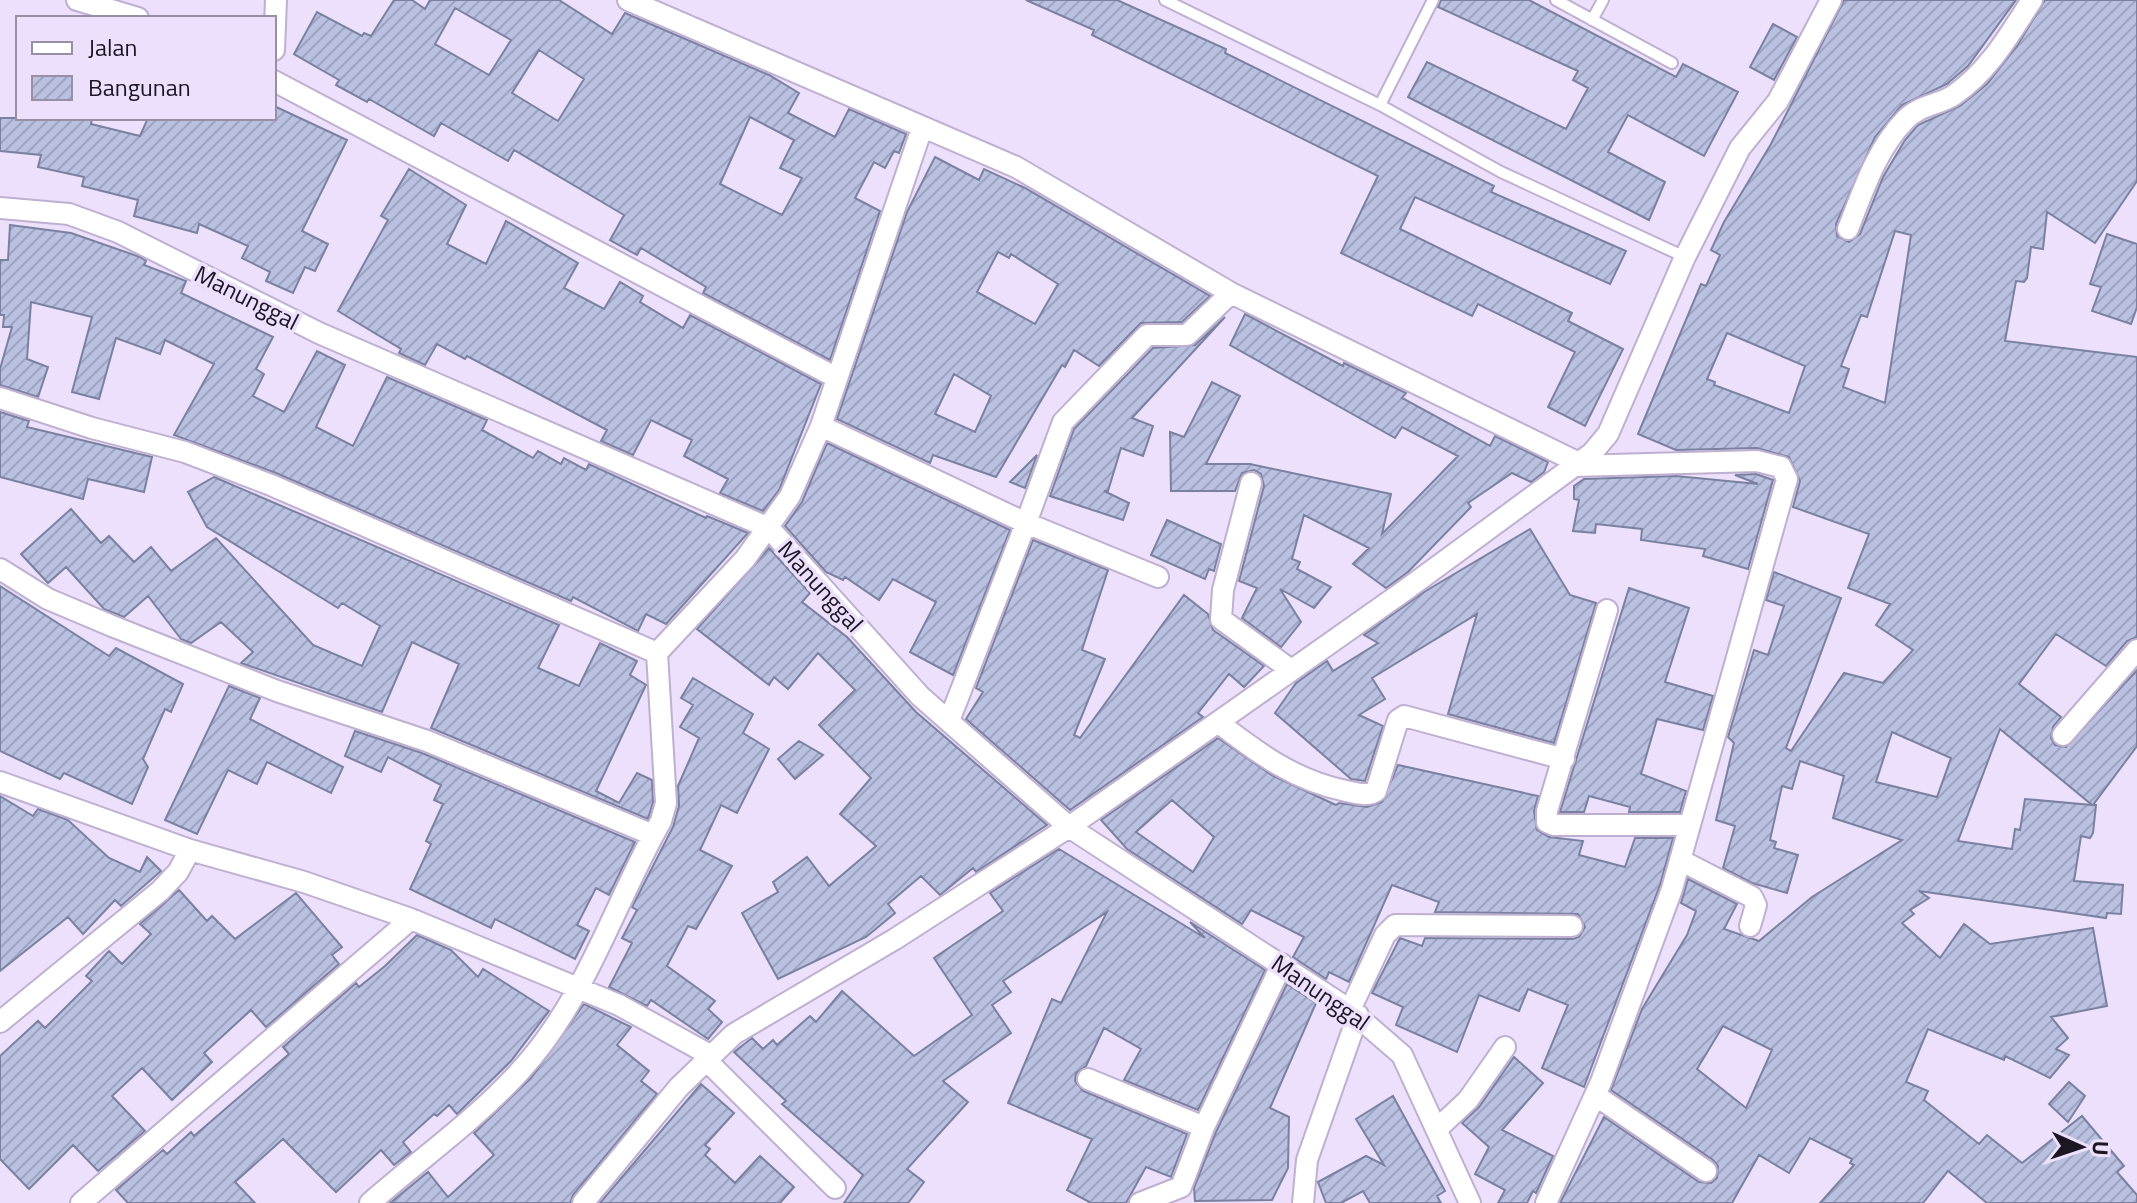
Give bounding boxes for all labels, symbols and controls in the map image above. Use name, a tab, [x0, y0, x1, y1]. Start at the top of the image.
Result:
legend	[16, 16, 276, 120]
text: Jalan	[88, 29, 137, 65]
text: Bangunan	[88, 69, 191, 105]
street label: Manunggal	[189, 255, 305, 339]
street label: Manunggal	[770, 532, 872, 640]
street label: Manunggal	[1264, 945, 1378, 1039]
north arrow	[2041, 1107, 2121, 1187]
text: U	[2084, 1140, 2118, 1156]

